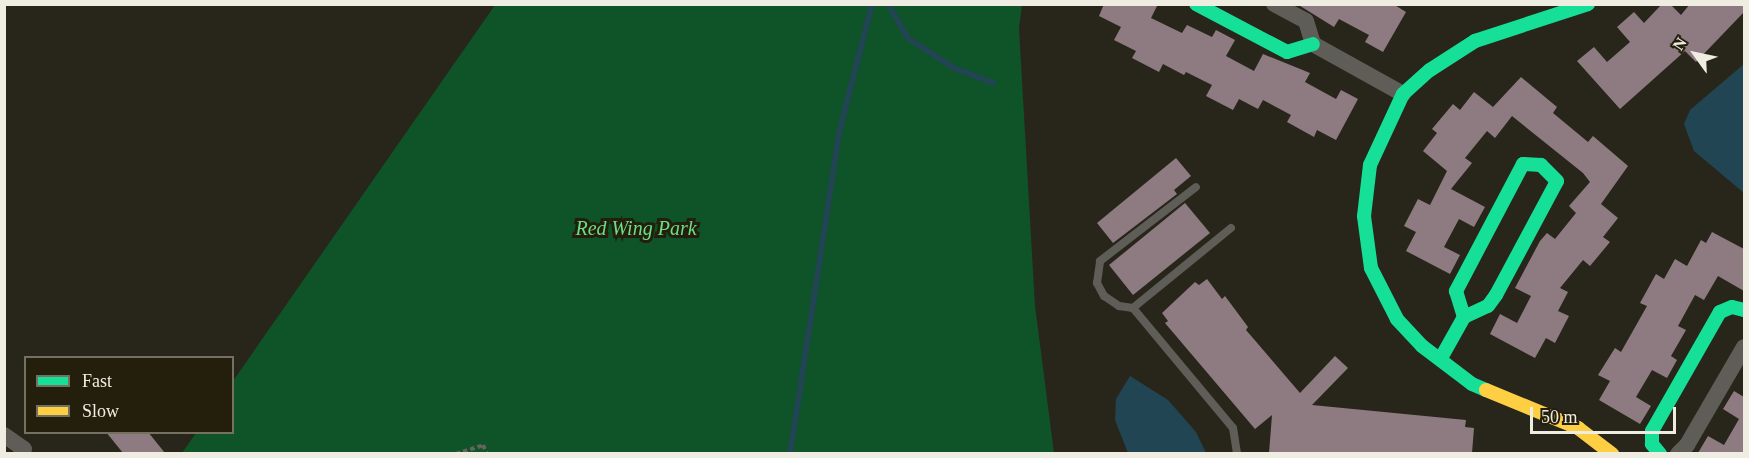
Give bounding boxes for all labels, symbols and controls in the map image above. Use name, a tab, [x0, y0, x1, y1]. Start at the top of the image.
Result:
north arrow	[1665, 24, 1725, 84]
text: N	[1669, 34, 1690, 53]
park label: Red Wing Park	[575, 216, 697, 240]
legend	[24, 356, 234, 434]
text: Fast	[82, 371, 112, 391]
scale bar	[1533, 395, 1678, 433]
text: Slow	[82, 401, 119, 421]
text: 50 m	[1541, 407, 1578, 427]

